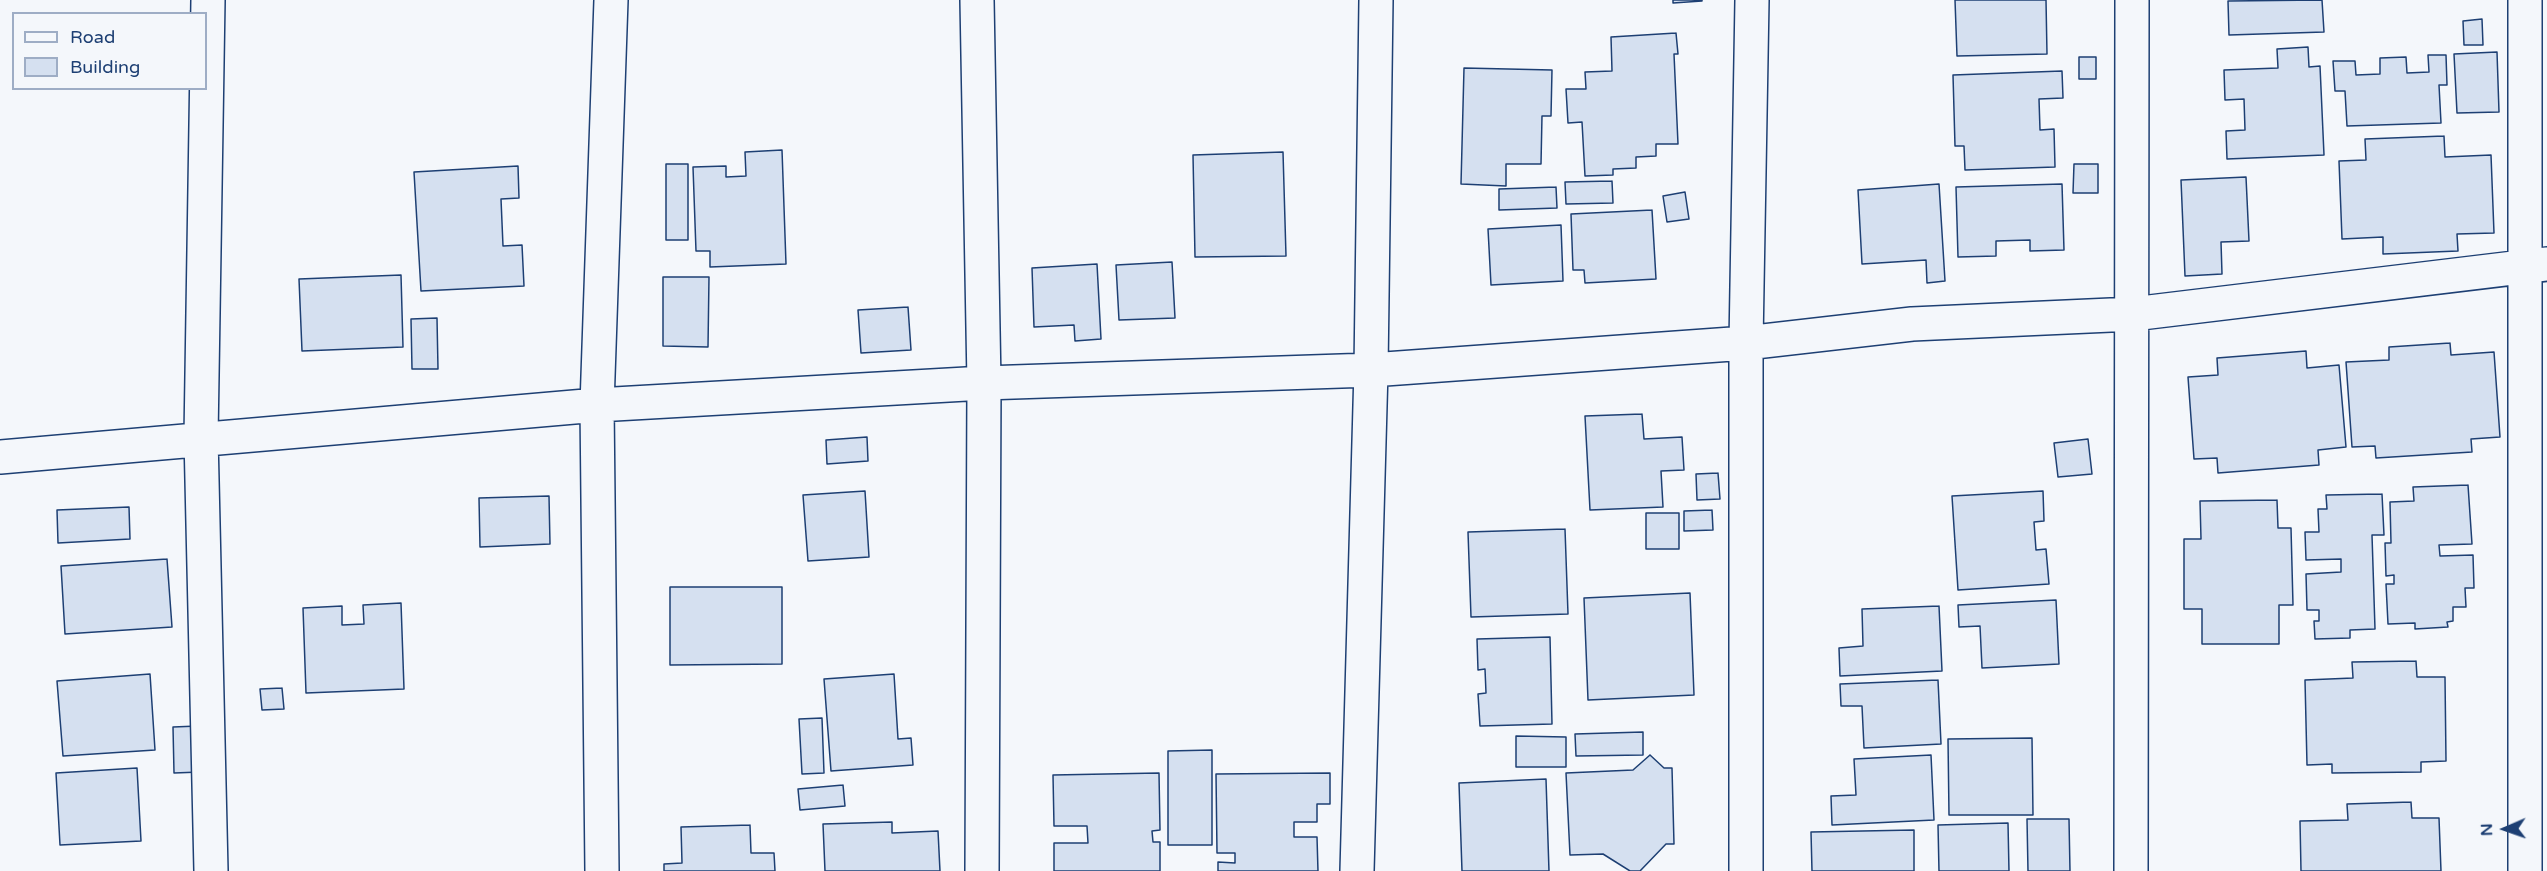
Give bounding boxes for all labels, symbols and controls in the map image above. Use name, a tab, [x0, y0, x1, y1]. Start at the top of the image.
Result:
legend	[12, 12, 207, 90]
text: Road	[70, 26, 115, 48]
text: Building	[70, 56, 140, 78]
north arrow	[2475, 799, 2535, 859]
text: N	[2477, 823, 2497, 836]

